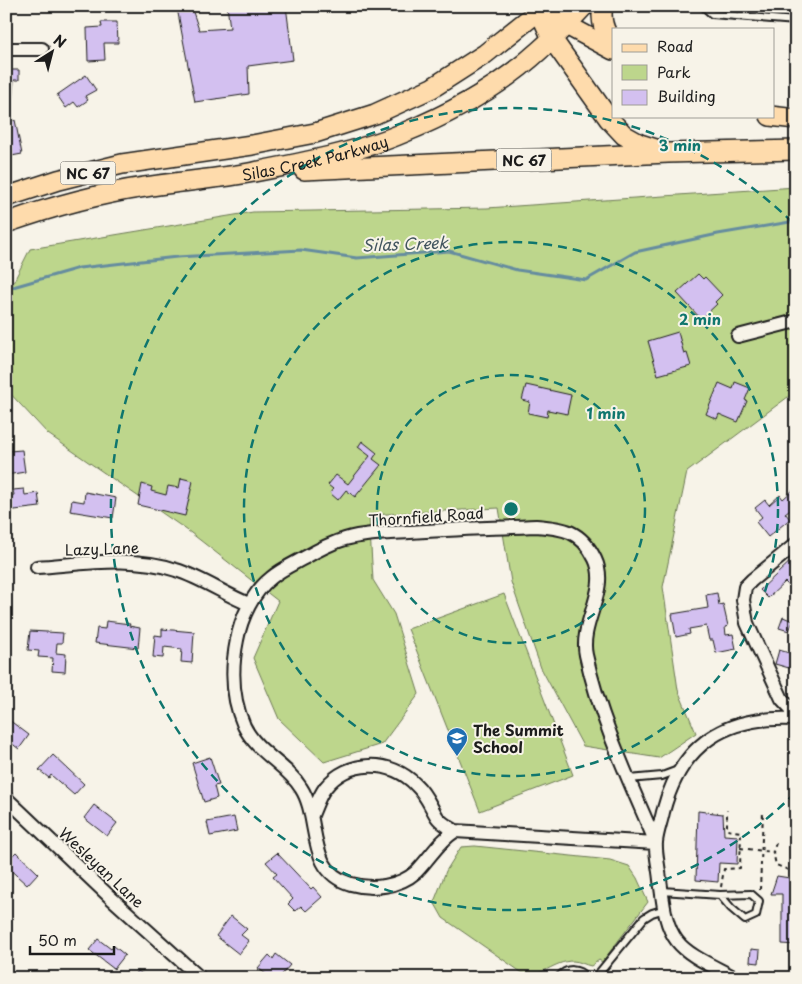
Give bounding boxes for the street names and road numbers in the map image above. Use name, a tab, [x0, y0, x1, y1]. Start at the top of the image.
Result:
street label: Silas Creek Parkway	[240, 129, 391, 186]
road number: NC 67	[496, 148, 552, 172]
road number: NC 67	[61, 162, 116, 184]
street label: Thornfield Road	[368, 500, 484, 532]
street label: Lazy Lane	[64, 535, 140, 561]
street label: Wesleyan Lane	[54, 821, 150, 913]

